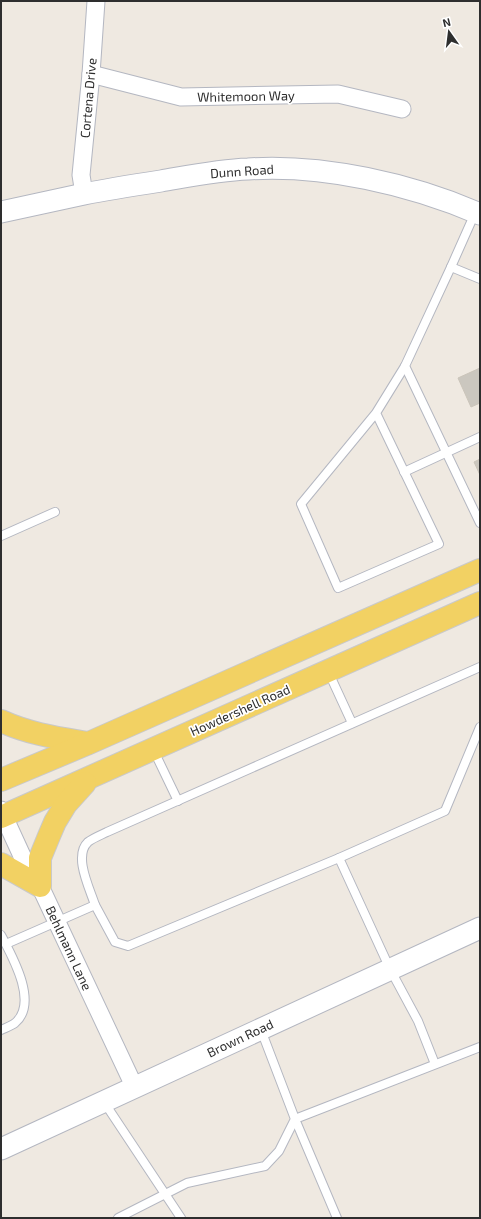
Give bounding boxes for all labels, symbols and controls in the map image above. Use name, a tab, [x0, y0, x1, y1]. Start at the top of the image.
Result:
north arrow	[429, 12, 469, 52]
text: N	[441, 15, 452, 29]
street label: Cortena Drive	[77, 57, 99, 139]
street label: Whitemoon Way	[197, 87, 295, 105]
street label: Dunn Road	[210, 161, 274, 181]
street label: Howdershell Road	[188, 681, 292, 739]
street label: Behlmann Lane	[42, 903, 96, 993]
street label: Brown Road	[204, 1016, 276, 1060]

